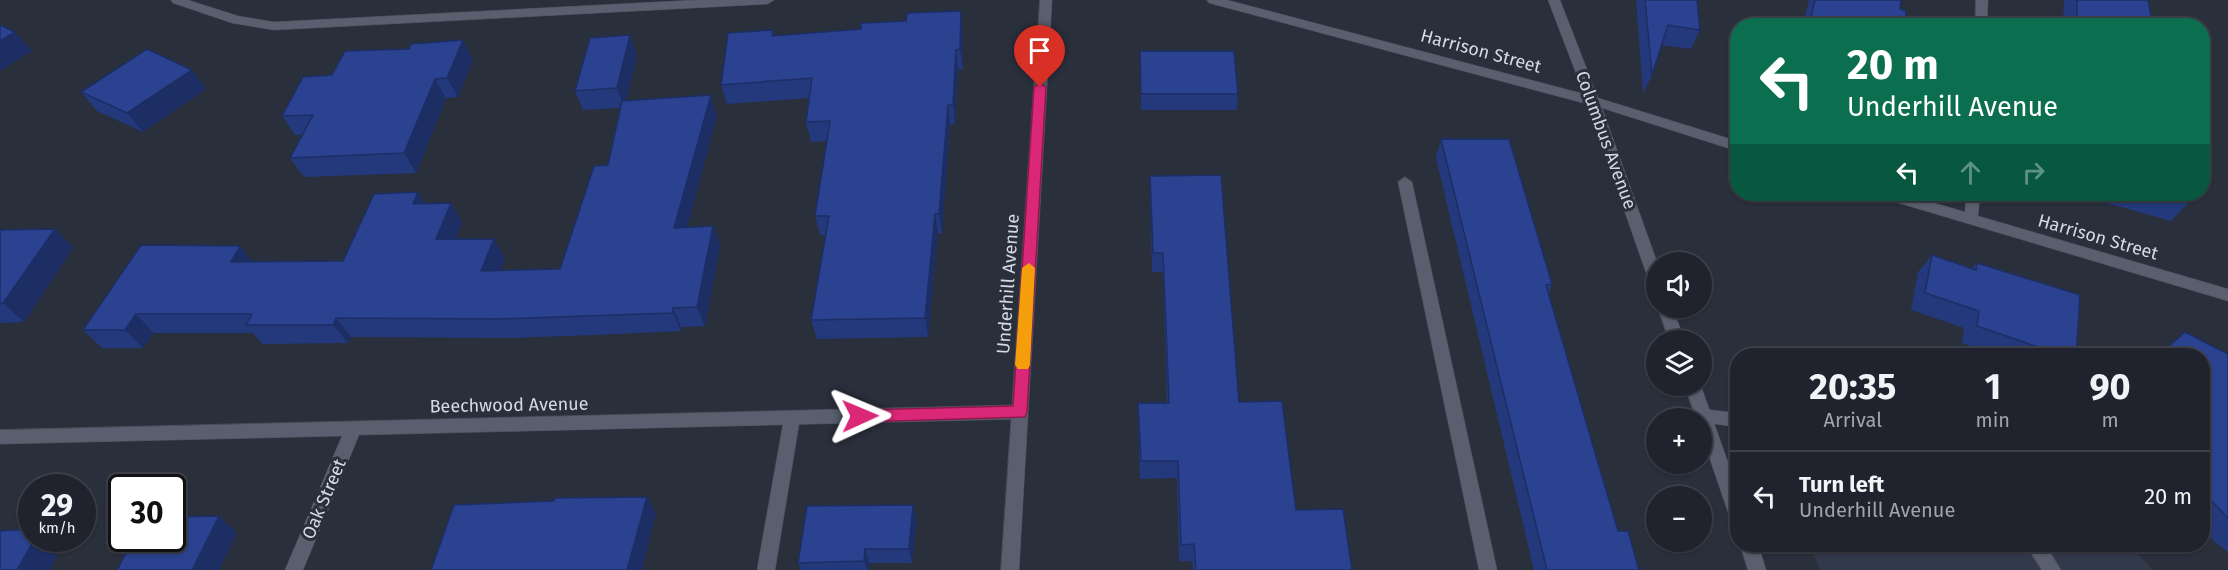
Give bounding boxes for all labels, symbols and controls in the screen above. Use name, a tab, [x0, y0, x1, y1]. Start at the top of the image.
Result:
street label: Harrison Street	[1418, 24, 1544, 78]
pin	[1014, 25, 1065, 87]
icon: arrive	[1023, 34, 1056, 67]
text: 20 m	[1847, 40, 1939, 90]
icon: left	[1748, 42, 1826, 120]
street label: Columbus Avenue	[1571, 68, 1641, 212]
text: Underhill Avenue	[1847, 91, 2058, 123]
icon: left	[1891, 156, 1924, 189]
icon: ahead	[1954, 156, 1987, 189]
icon: right	[2017, 156, 2050, 189]
street label: Harrison Street	[2035, 209, 2161, 265]
street label: Underhill Avenue	[992, 213, 1024, 355]
map controls	[1646, 252, 1712, 552]
button: sound	[1646, 252, 1712, 318]
button: layers	[1646, 330, 1712, 396]
text: 20:35	[1809, 365, 1896, 409]
text: 1	[1984, 365, 2001, 409]
text: 90	[2089, 365, 2131, 409]
position arrow	[828, 384, 892, 448]
street label: Beechwood Avenue	[429, 393, 589, 417]
button: +	[1646, 408, 1712, 474]
text: Arrival	[1823, 408, 1882, 432]
text: min	[1976, 408, 2010, 432]
text: m	[2101, 408, 2119, 432]
street label: Oak Street	[297, 455, 351, 542]
text: Turn left	[1799, 471, 1884, 498]
speed limit sign: 30	[108, 474, 186, 552]
icon: left	[1748, 480, 1781, 513]
text: 20 m	[2144, 483, 2192, 510]
button: −	[1646, 486, 1712, 552]
text: 29	[41, 488, 73, 524]
text: Underhill Avenue	[1799, 498, 1955, 522]
text: km/h	[38, 519, 76, 537]

